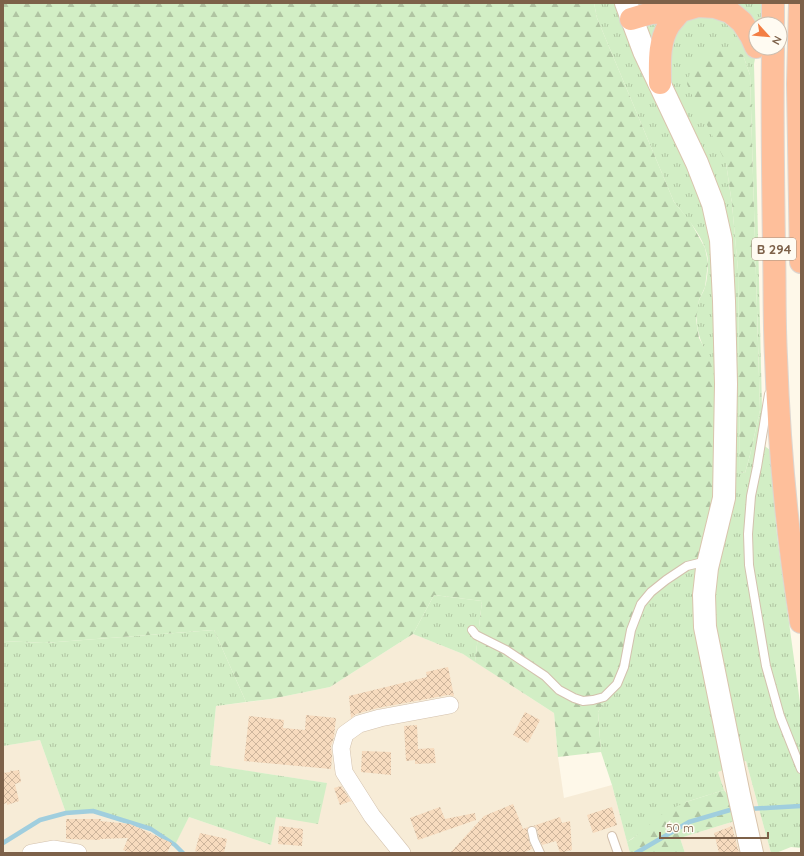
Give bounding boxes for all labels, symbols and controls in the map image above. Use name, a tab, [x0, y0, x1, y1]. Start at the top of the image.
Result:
north arrow	[748, 16, 788, 56]
text: N	[769, 34, 785, 47]
road number: B 294	[752, 238, 796, 260]
scale bar	[660, 814, 768, 840]
text: 50 m	[666, 820, 694, 835]

